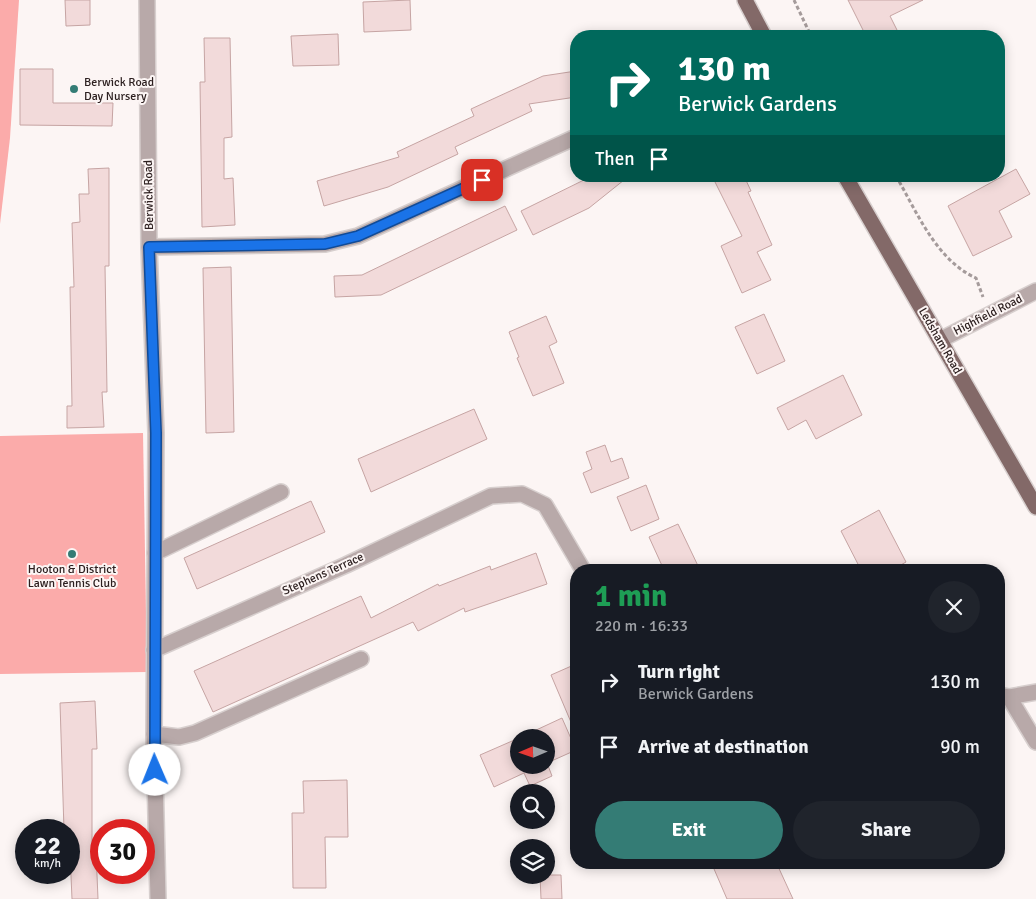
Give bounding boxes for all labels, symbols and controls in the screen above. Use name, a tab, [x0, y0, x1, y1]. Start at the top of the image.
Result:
text: 130 m	[678, 47, 771, 90]
icon: right	[595, 50, 660, 115]
place label: Berwick Road Day Nursery	[84, 75, 154, 104]
marker: Berwick Road Day Nursery	[68, 83, 80, 95]
text: Berwick Gardens	[678, 90, 837, 117]
icon: arrive	[645, 145, 673, 173]
text: Then	[595, 147, 635, 171]
pin	[461, 159, 503, 201]
street label: Berwick Road	[141, 160, 157, 230]
icon: arrive	[468, 166, 496, 194]
street label: Highfield Road	[951, 291, 1025, 339]
street label: Ledsham Road	[915, 305, 965, 377]
marker: Hooton & District Lawn Tennis Club	[66, 548, 78, 560]
street label: Stephens Terrace	[280, 549, 366, 599]
place label: Hooton & District Lawn Tennis Club	[28, 562, 116, 591]
text: 1 min	[595, 578, 667, 615]
button: close	[928, 581, 980, 633]
text: 220 m · 16:33	[595, 616, 688, 636]
text: Turn right	[638, 660, 720, 684]
icon: right	[595, 668, 623, 696]
text: 130 m	[930, 670, 980, 694]
text: Berwick Gardens	[638, 684, 753, 704]
north arrow	[510, 729, 555, 774]
map controls	[510, 729, 555, 884]
icon: arrive	[595, 733, 623, 761]
text: Arrive at destination	[638, 735, 809, 759]
text: 90 m	[940, 735, 980, 759]
position arrow	[128, 743, 180, 795]
button: search	[510, 784, 555, 829]
button: Exit	[595, 801, 783, 859]
button: Share	[793, 801, 980, 859]
speed limit sign: 30	[90, 819, 155, 884]
text: 22	[34, 830, 61, 861]
button: layers	[510, 839, 555, 884]
text: km/h	[34, 856, 61, 871]

